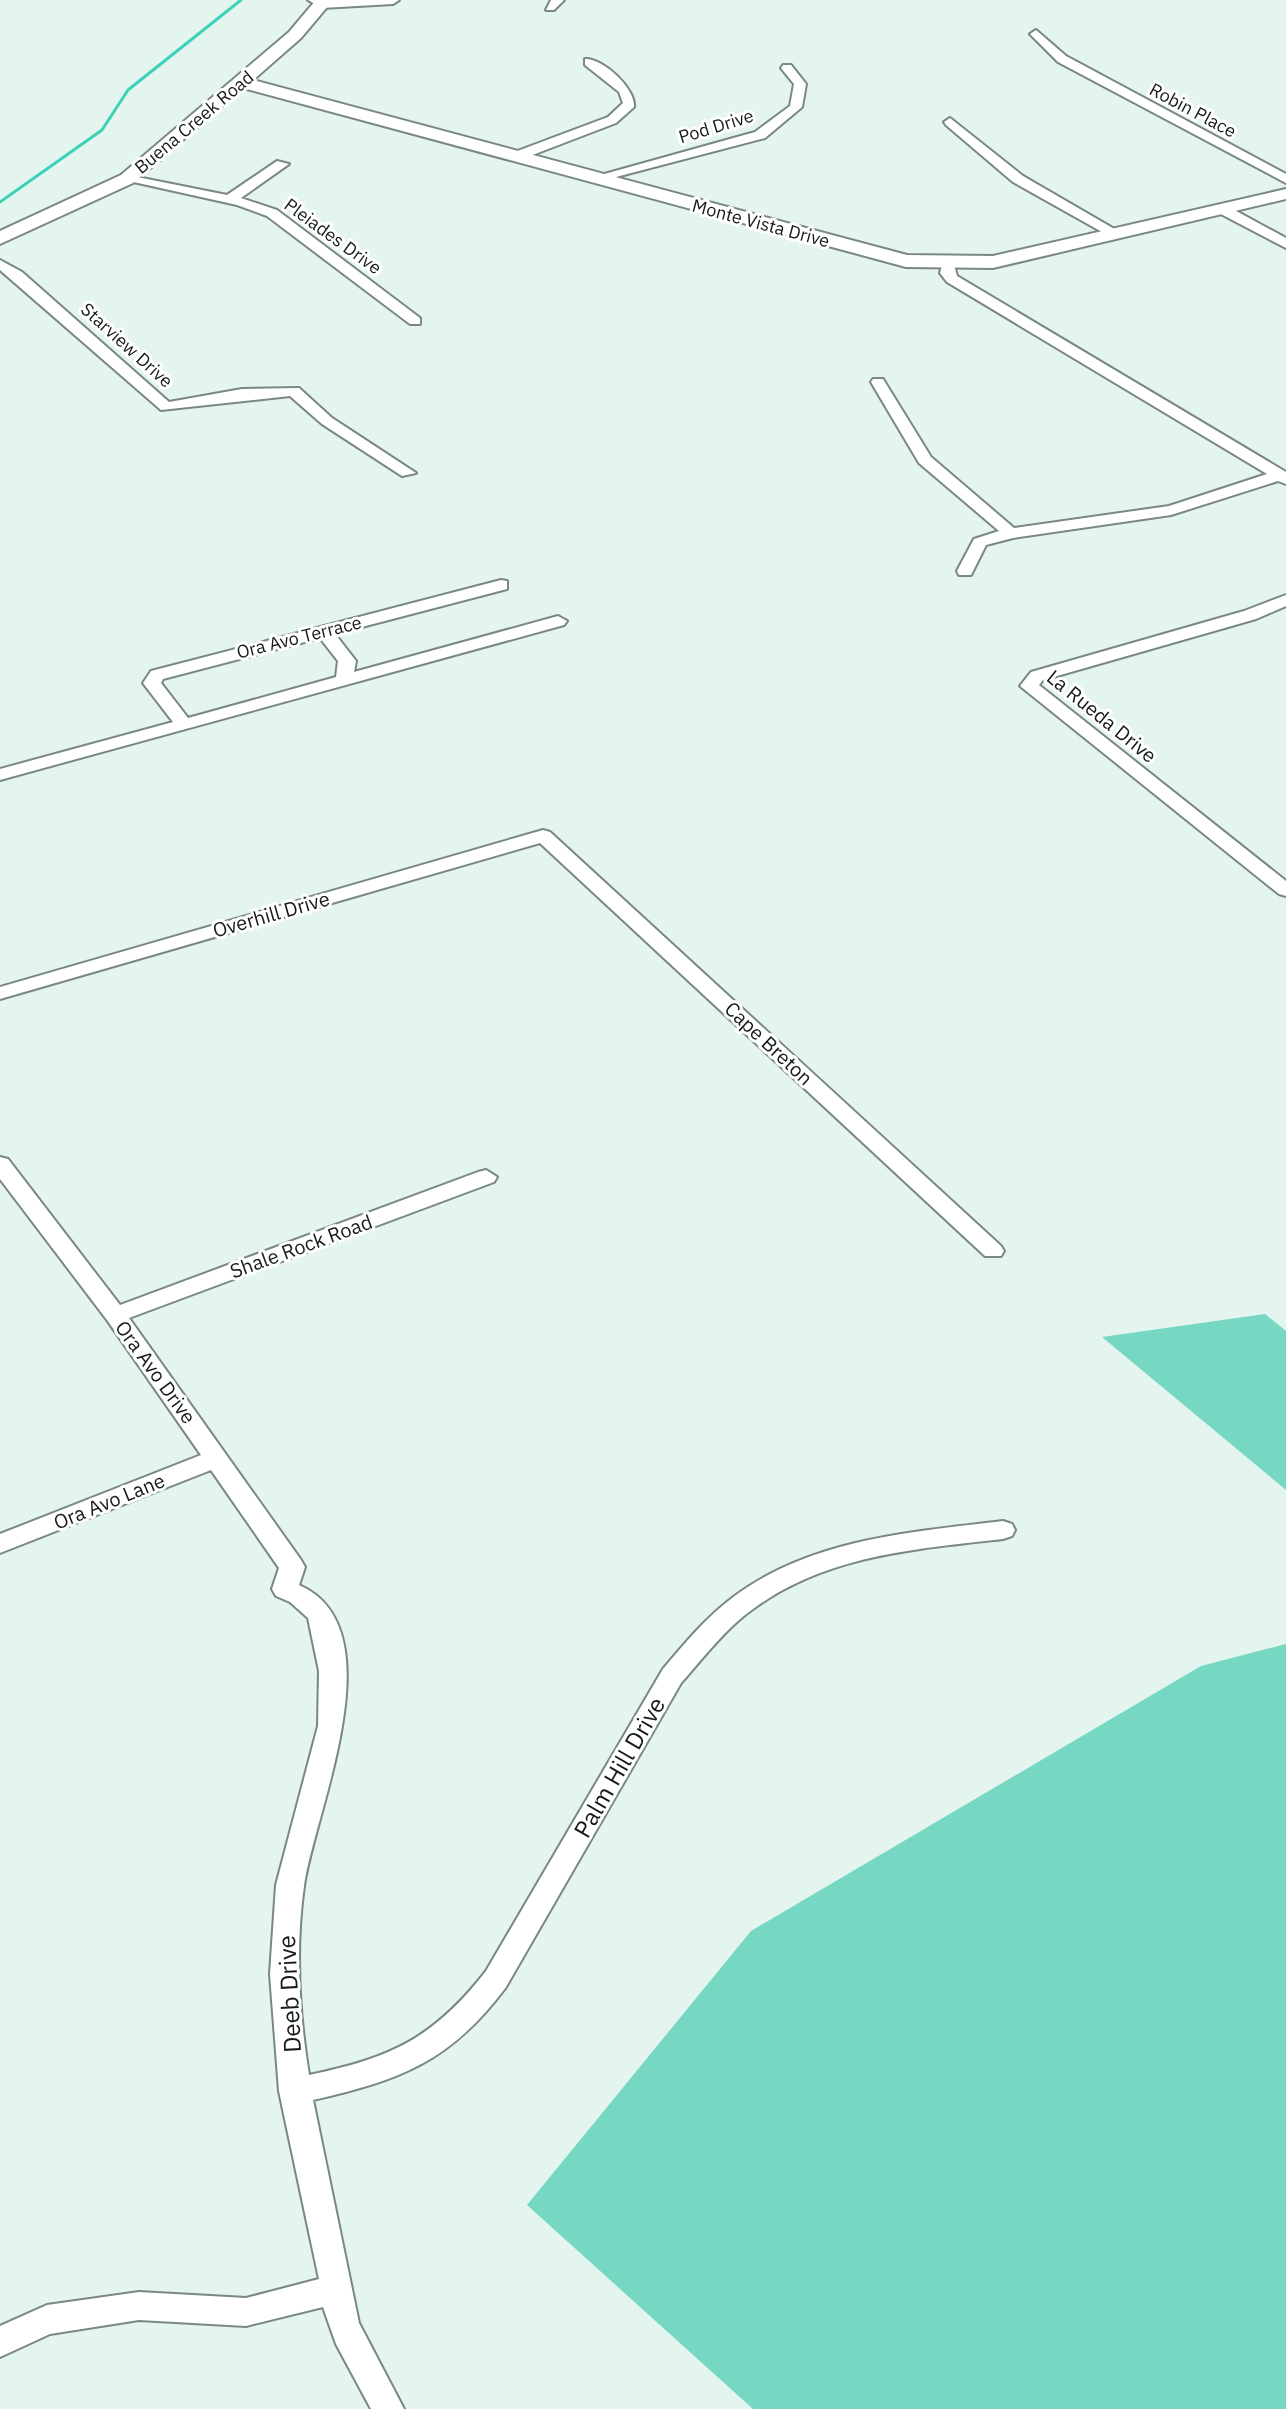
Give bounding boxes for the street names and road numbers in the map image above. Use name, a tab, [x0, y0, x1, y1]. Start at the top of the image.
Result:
street label: Buena Creek Road	[130, 65, 258, 179]
street label: Robin Place	[1146, 78, 1240, 143]
street label: Pod Drive	[676, 104, 756, 148]
street label: Pleiades Drive	[280, 193, 386, 279]
street label: Monte Vista Drive	[690, 194, 832, 252]
street label: Starview Drive	[76, 298, 178, 392]
street label: Ora Avo Terrace	[234, 610, 364, 664]
street label: La Rueda Drive	[1041, 663, 1163, 769]
street label: Overhill Drive	[209, 884, 333, 944]
street label: Cape Breton	[719, 995, 819, 1091]
street label: Shale Rock Road	[226, 1208, 376, 1284]
street label: Ora Avo Drive	[109, 1315, 203, 1429]
street label: Ora Avo Lane	[49, 1466, 169, 1536]
street label: Palm Hill Drive	[566, 1691, 672, 1843]
street label: Deeb Drive	[270, 1934, 308, 2054]

